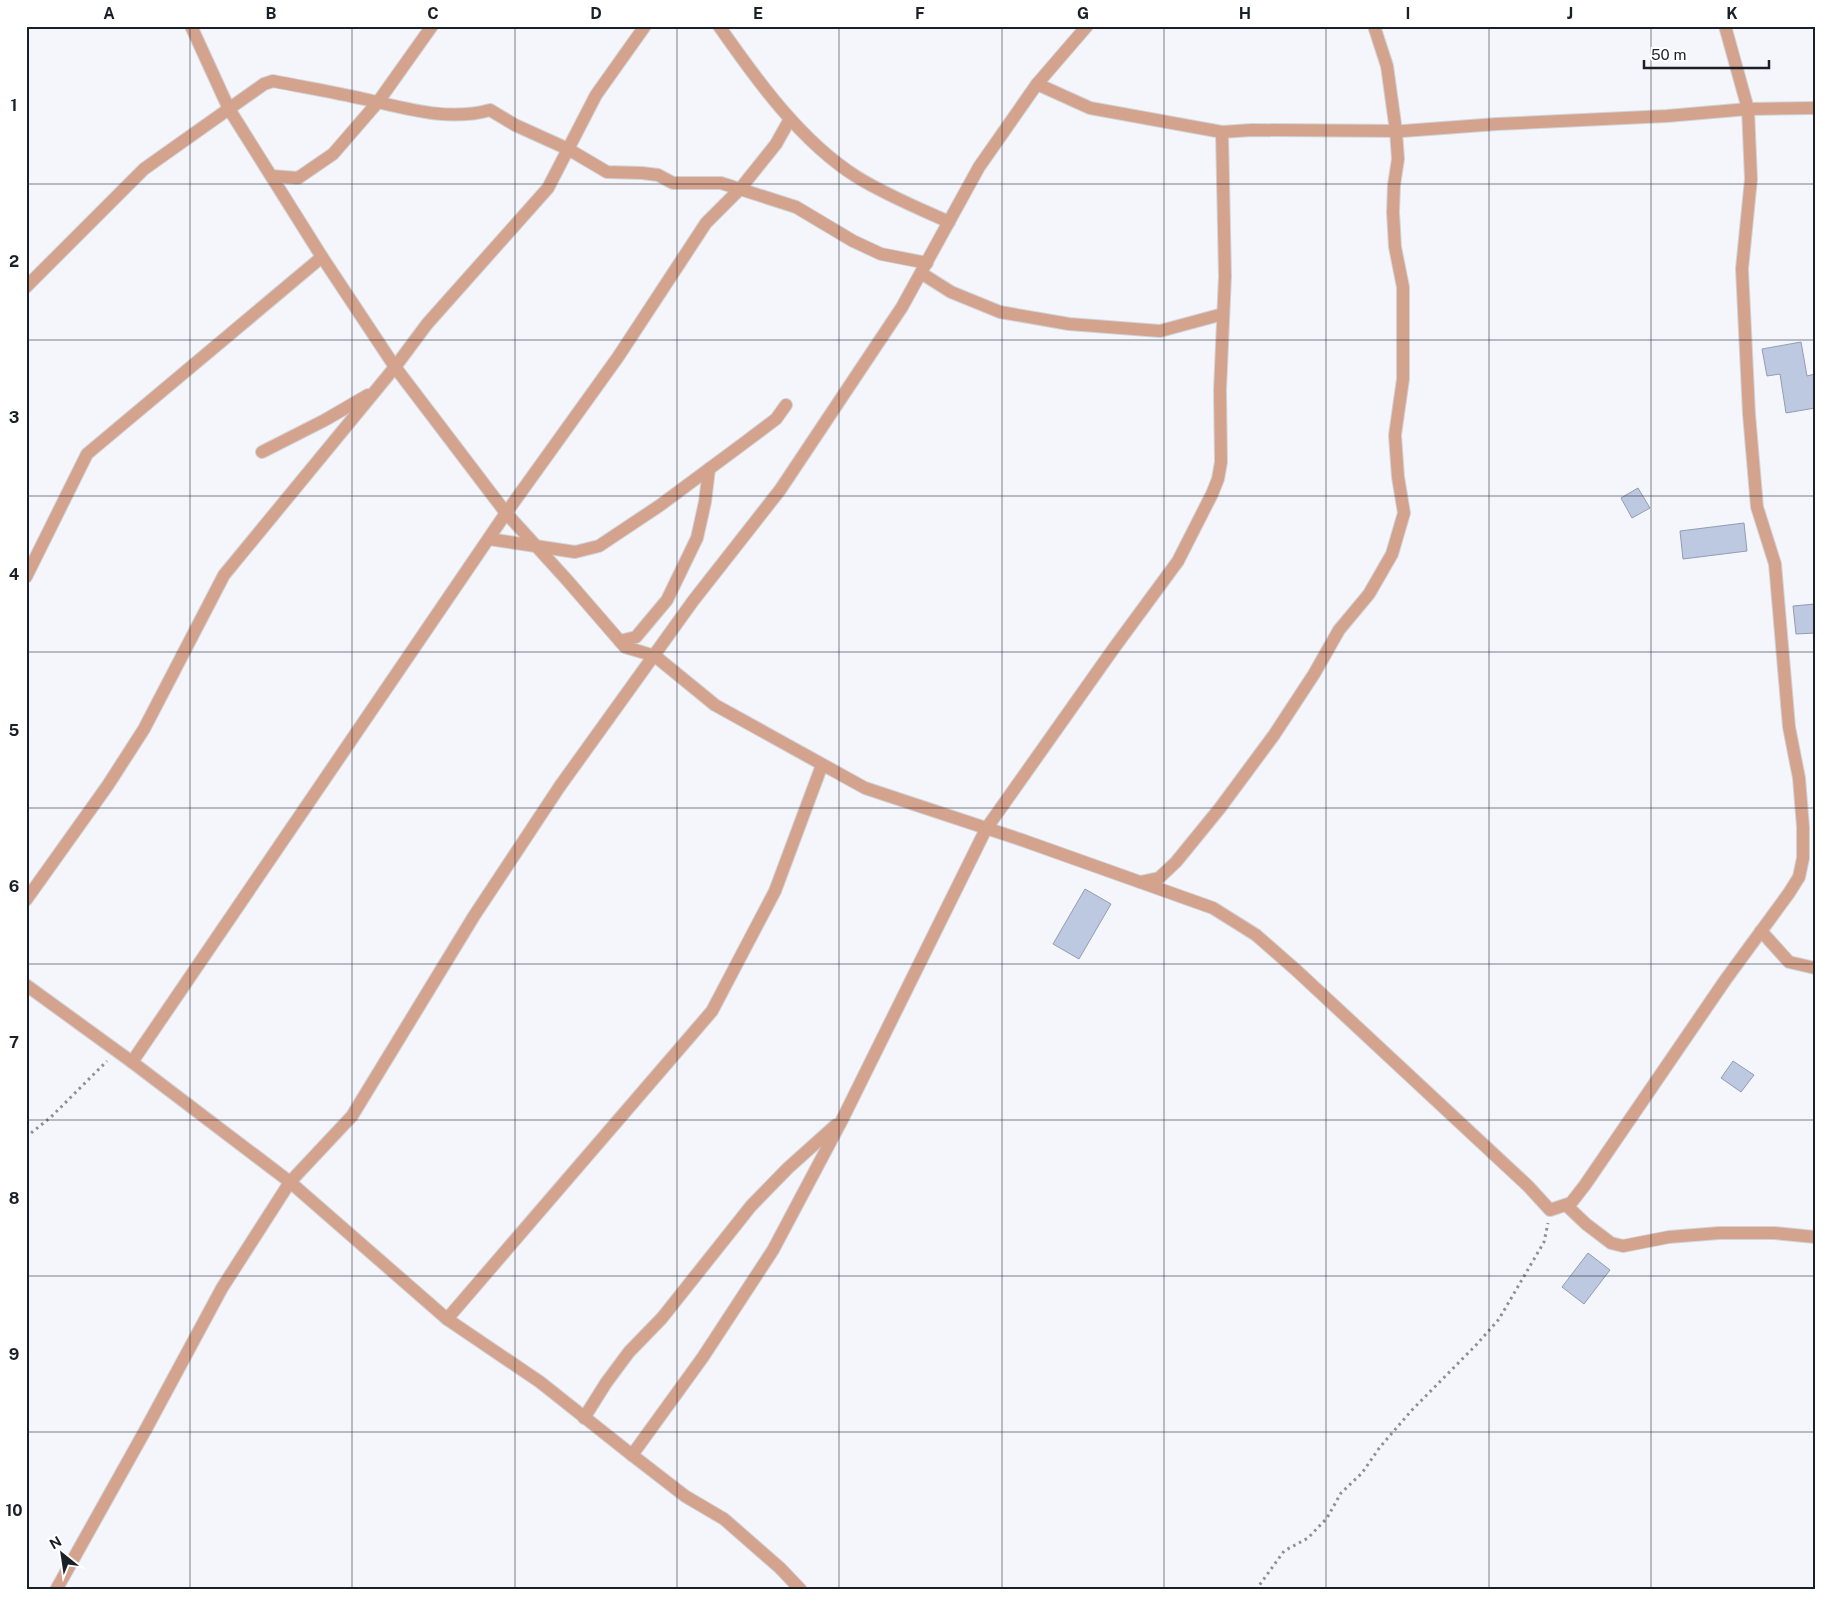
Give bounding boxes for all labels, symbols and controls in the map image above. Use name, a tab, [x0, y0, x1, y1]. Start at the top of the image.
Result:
text: A	[103, 4, 115, 23]
text: B	[266, 4, 277, 23]
text: C	[427, 4, 439, 23]
text: D	[590, 4, 602, 23]
text: E	[753, 4, 763, 23]
text: F	[915, 4, 925, 23]
text: G	[1077, 4, 1089, 23]
text: H	[1239, 4, 1251, 23]
text: I	[1406, 4, 1410, 23]
text: J	[1567, 4, 1573, 23]
text: K	[1726, 4, 1738, 23]
scale bar	[1644, 38, 1768, 70]
text: 50 m	[1651, 46, 1686, 63]
text: 1	[11, 96, 17, 115]
text: 2	[9, 252, 19, 271]
text: 3	[9, 408, 19, 427]
text: 4	[9, 565, 20, 584]
text: 5	[9, 721, 20, 740]
text: 6	[9, 877, 19, 896]
text: 7	[9, 1033, 19, 1052]
text: 8	[9, 1189, 20, 1208]
text: 9	[9, 1345, 19, 1364]
text: 10	[5, 1501, 23, 1520]
north arrow	[38, 1528, 88, 1578]
text: N	[47, 1533, 64, 1552]

